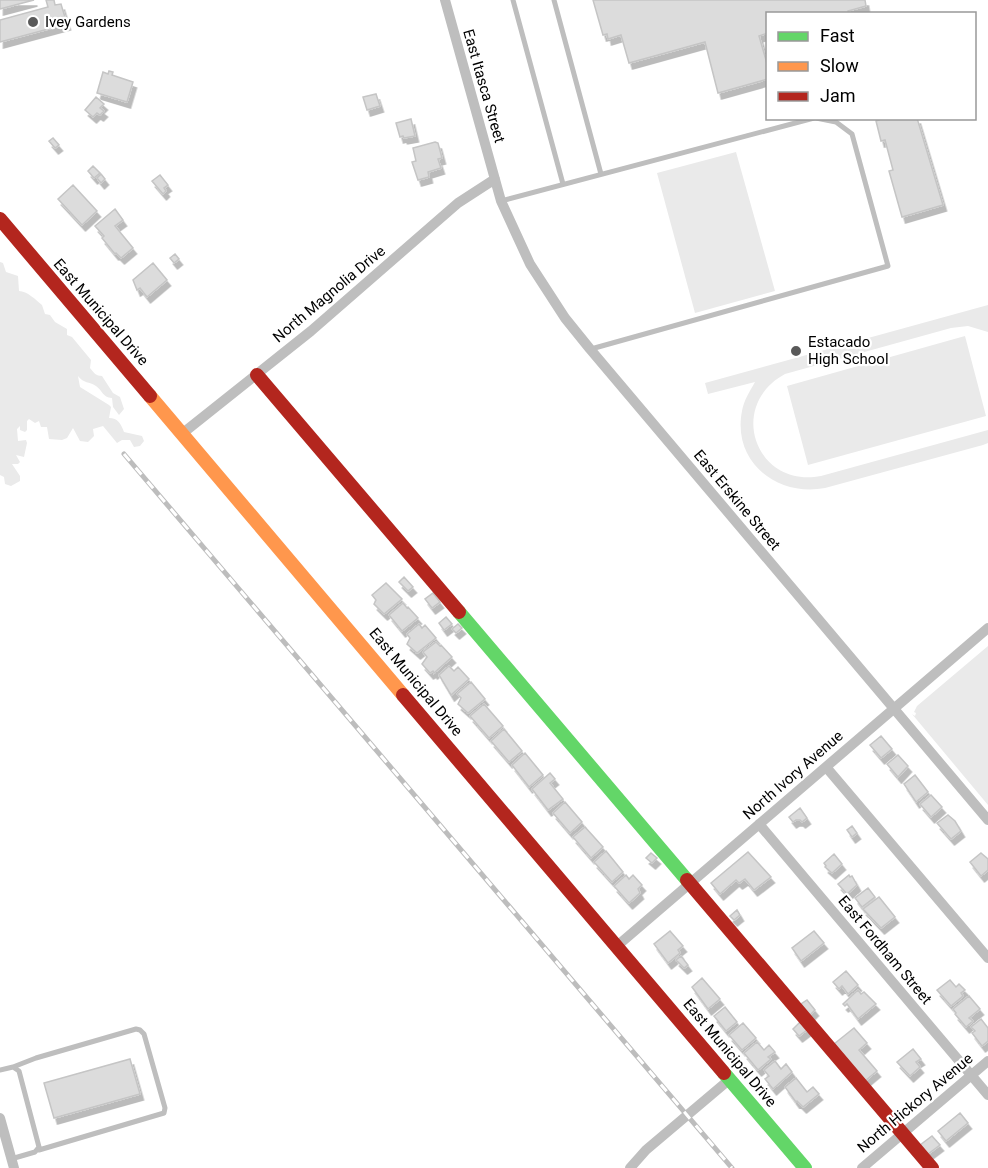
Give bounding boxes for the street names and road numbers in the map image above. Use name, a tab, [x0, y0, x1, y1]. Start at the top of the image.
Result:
street label: East Itasca Street	[459, 27, 509, 145]
street label: North Magnolia Drive	[269, 242, 389, 346]
street label: East Municipal Drive	[50, 255, 152, 369]
street label: East Erskine Street	[690, 446, 784, 554]
street label: East Municipal Drive	[366, 624, 466, 740]
street label: North Ivory Avenue	[739, 727, 847, 823]
street label: East Fordham Street	[834, 892, 936, 1008]
street label: East Municipal Drive	[680, 995, 780, 1111]
street label: North Hickory Avenue	[854, 1049, 976, 1157]

